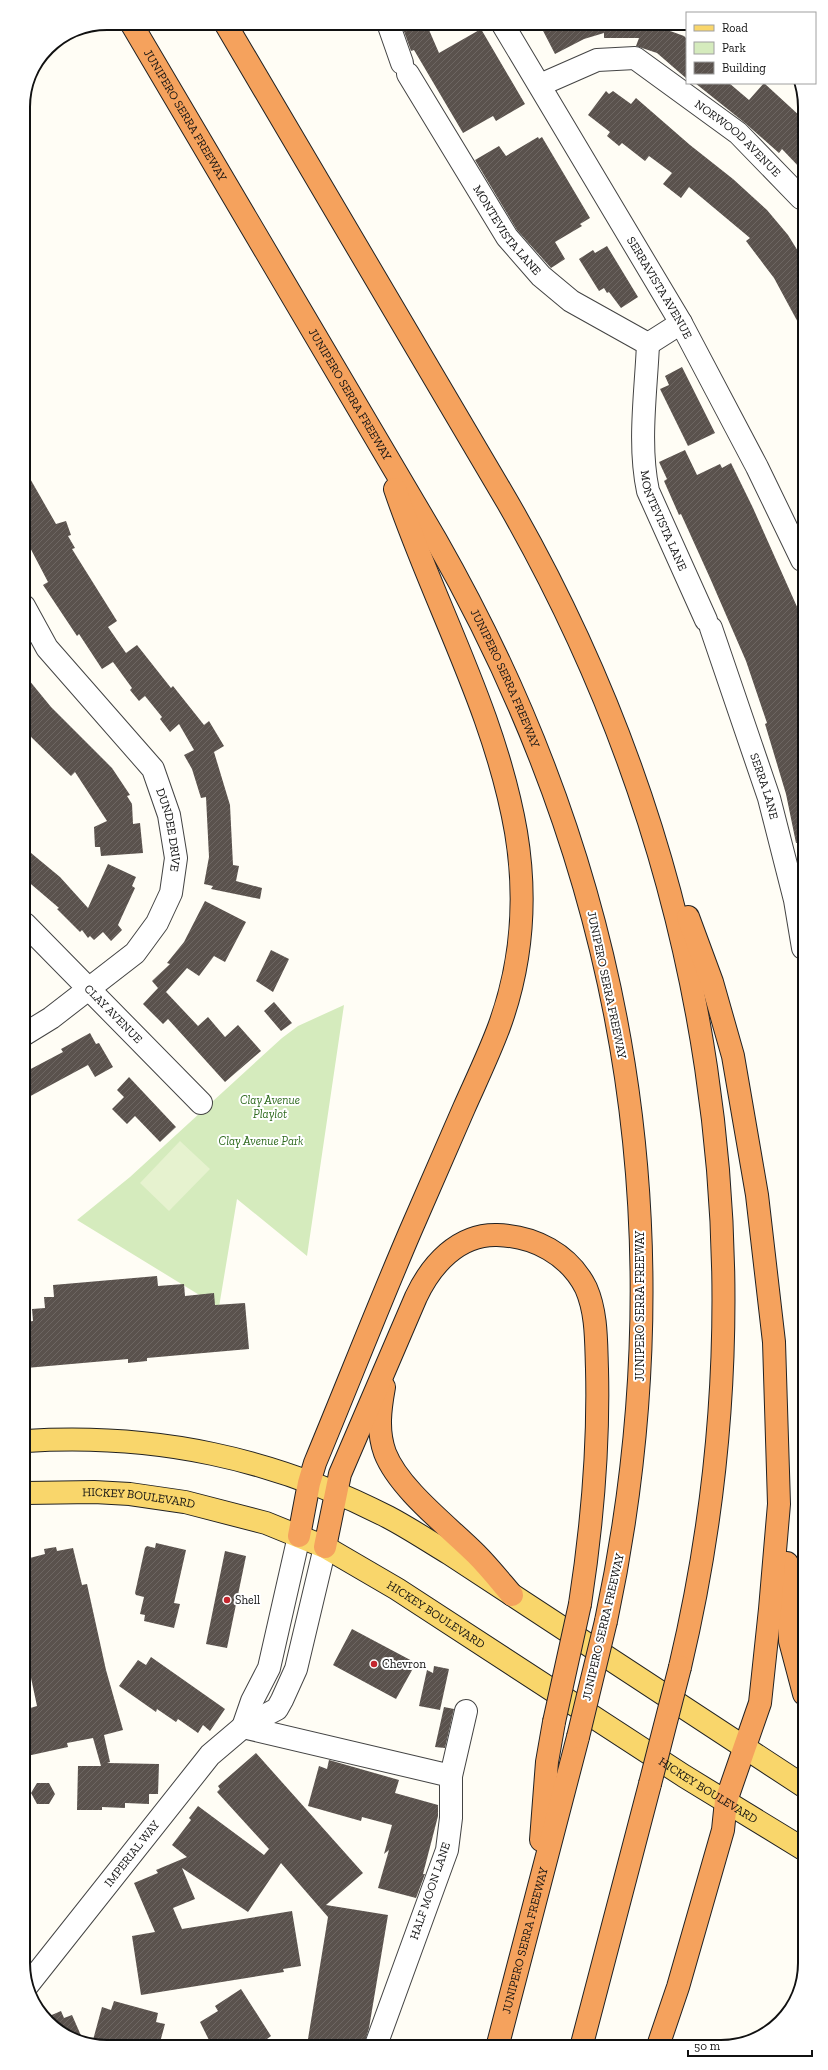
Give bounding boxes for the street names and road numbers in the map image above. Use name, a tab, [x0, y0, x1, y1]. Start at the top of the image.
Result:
street label: JUNIPERO SERRA FREEWAY	[141, 47, 230, 184]
street label: NORWOOD AVENUE	[692, 97, 784, 180]
street label: MONTEVISTA LANE	[470, 182, 544, 278]
street label: SERRAVISTA AVENUE	[624, 234, 695, 341]
street label: JUNIPERO SERRA FREEWAY	[306, 326, 395, 463]
street label: MONTEVISTA LANE	[638, 469, 690, 573]
street label: JUNIPERO SERRA FREEWAY	[467, 607, 543, 750]
street label: SERRA LANE	[747, 751, 781, 821]
street label: DUNDEE DRIVE	[153, 786, 183, 873]
street label: JUNIPERO SERRA FREEWAY	[584, 910, 630, 1061]
street label: CLAY AVENUE	[81, 982, 145, 1046]
street label: JUNIPERO SERRA FREEWAY	[633, 1230, 647, 1381]
street label: HICKEY BOULEVARD	[82, 1485, 197, 1511]
street label: JUNIPERO SERRA FREEWAY	[579, 1551, 627, 1702]
street label: HICKEY BOULEVARD	[385, 1578, 488, 1651]
street label: HICKEY BOULEVARD	[656, 1754, 760, 1826]
street label: IMPERIAL WAY	[101, 1817, 163, 1890]
street label: HALF MOON LANE	[407, 1840, 453, 1942]
street label: JUNIPERO SERRA FREEWAY	[499, 1865, 551, 2015]

